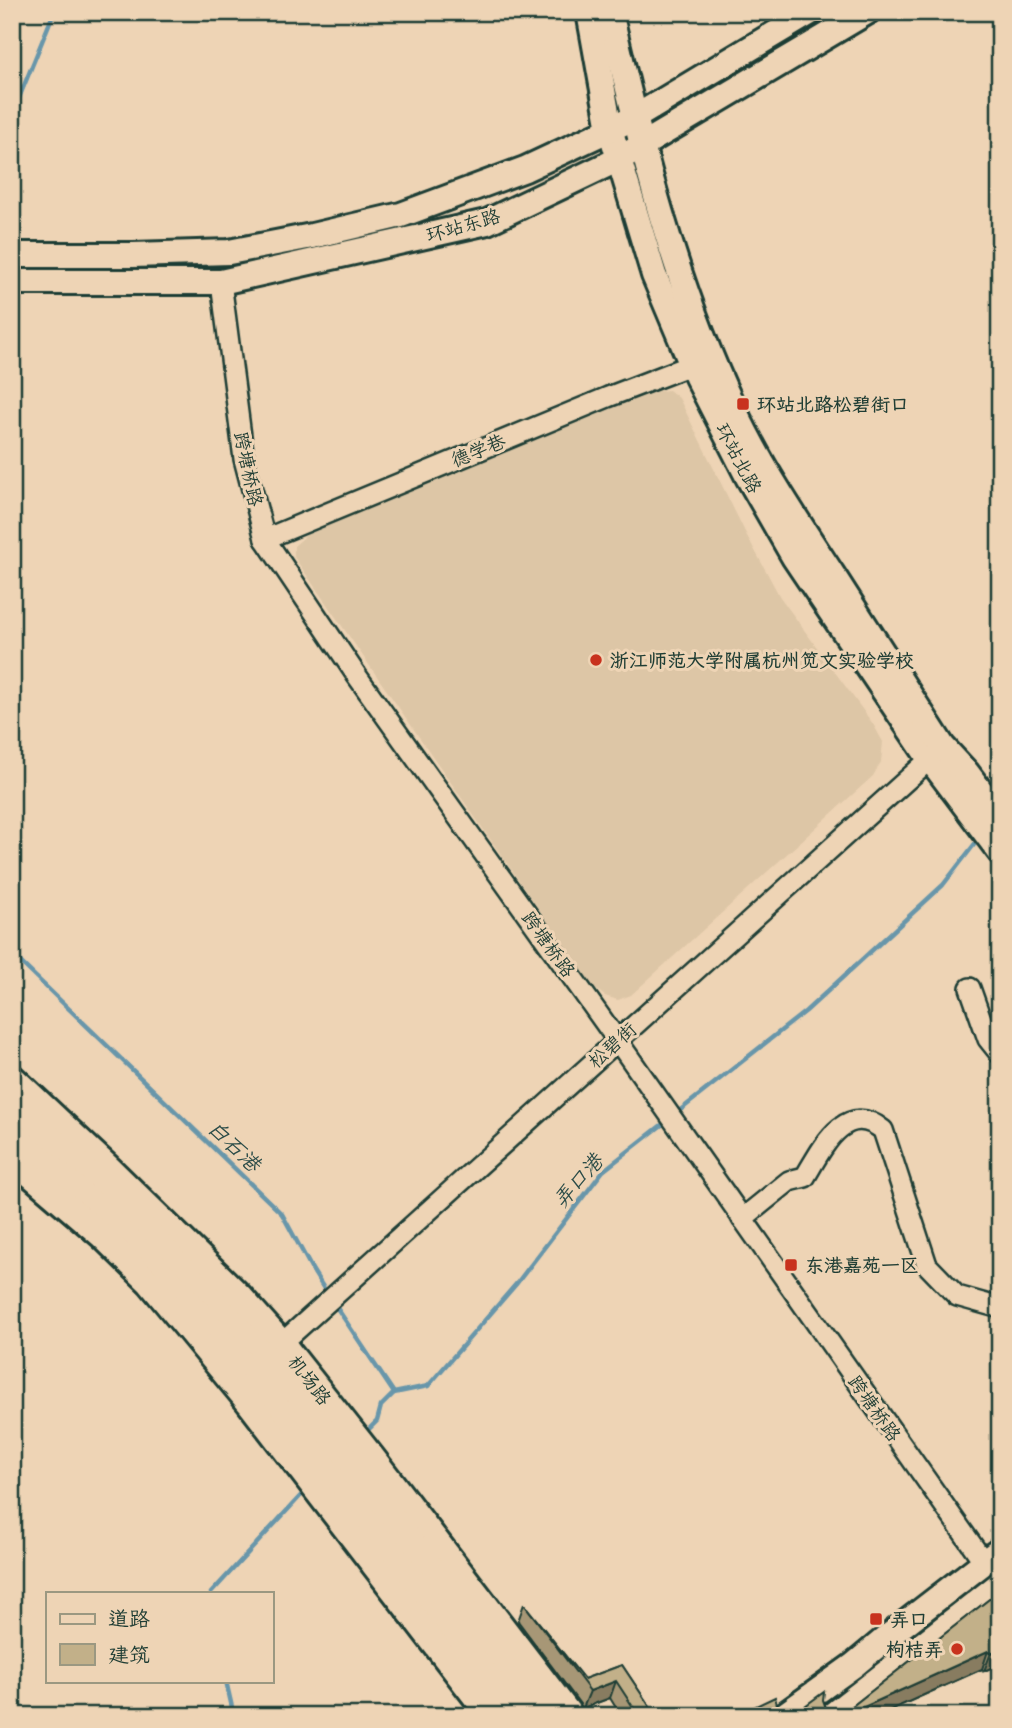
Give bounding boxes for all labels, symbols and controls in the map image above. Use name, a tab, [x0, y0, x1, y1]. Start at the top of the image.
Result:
street label: 环站东路	[424, 205, 503, 247]
place label: 环站北路松碧街口	[757, 394, 909, 416]
marker: 环站北路松碧街口	[735, 396, 751, 412]
street label: 环站北路	[711, 420, 766, 497]
street label: 跨塘桥路	[229, 430, 267, 509]
street label: 德学巷	[448, 430, 509, 472]
place label: 浙江师范大学附属杭州笕文实验学校	[610, 650, 914, 672]
marker: 浙江师范大学附属杭州笕文实验学校	[588, 652, 604, 668]
street label: 跨塘桥路	[517, 907, 579, 982]
street label: 松碧街	[584, 1018, 641, 1073]
water label: 白石港	[203, 1115, 266, 1178]
water label: 弄口港	[548, 1148, 609, 1213]
place label: 东港嘉苑一区	[805, 1255, 919, 1277]
marker: 东港嘉苑一区	[783, 1257, 799, 1273]
street label: 机场路	[283, 1351, 335, 1410]
street label: 跨塘桥路	[843, 1371, 905, 1446]
legend	[46, 1592, 273, 1682]
text: 道路	[108, 1607, 150, 1631]
place label: 弄口	[890, 1609, 928, 1631]
marker: 弄口	[868, 1611, 884, 1627]
place label: 枸桔弄	[886, 1639, 943, 1661]
marker: 枸桔弄	[949, 1641, 965, 1657]
text: 建筑	[108, 1643, 150, 1667]

